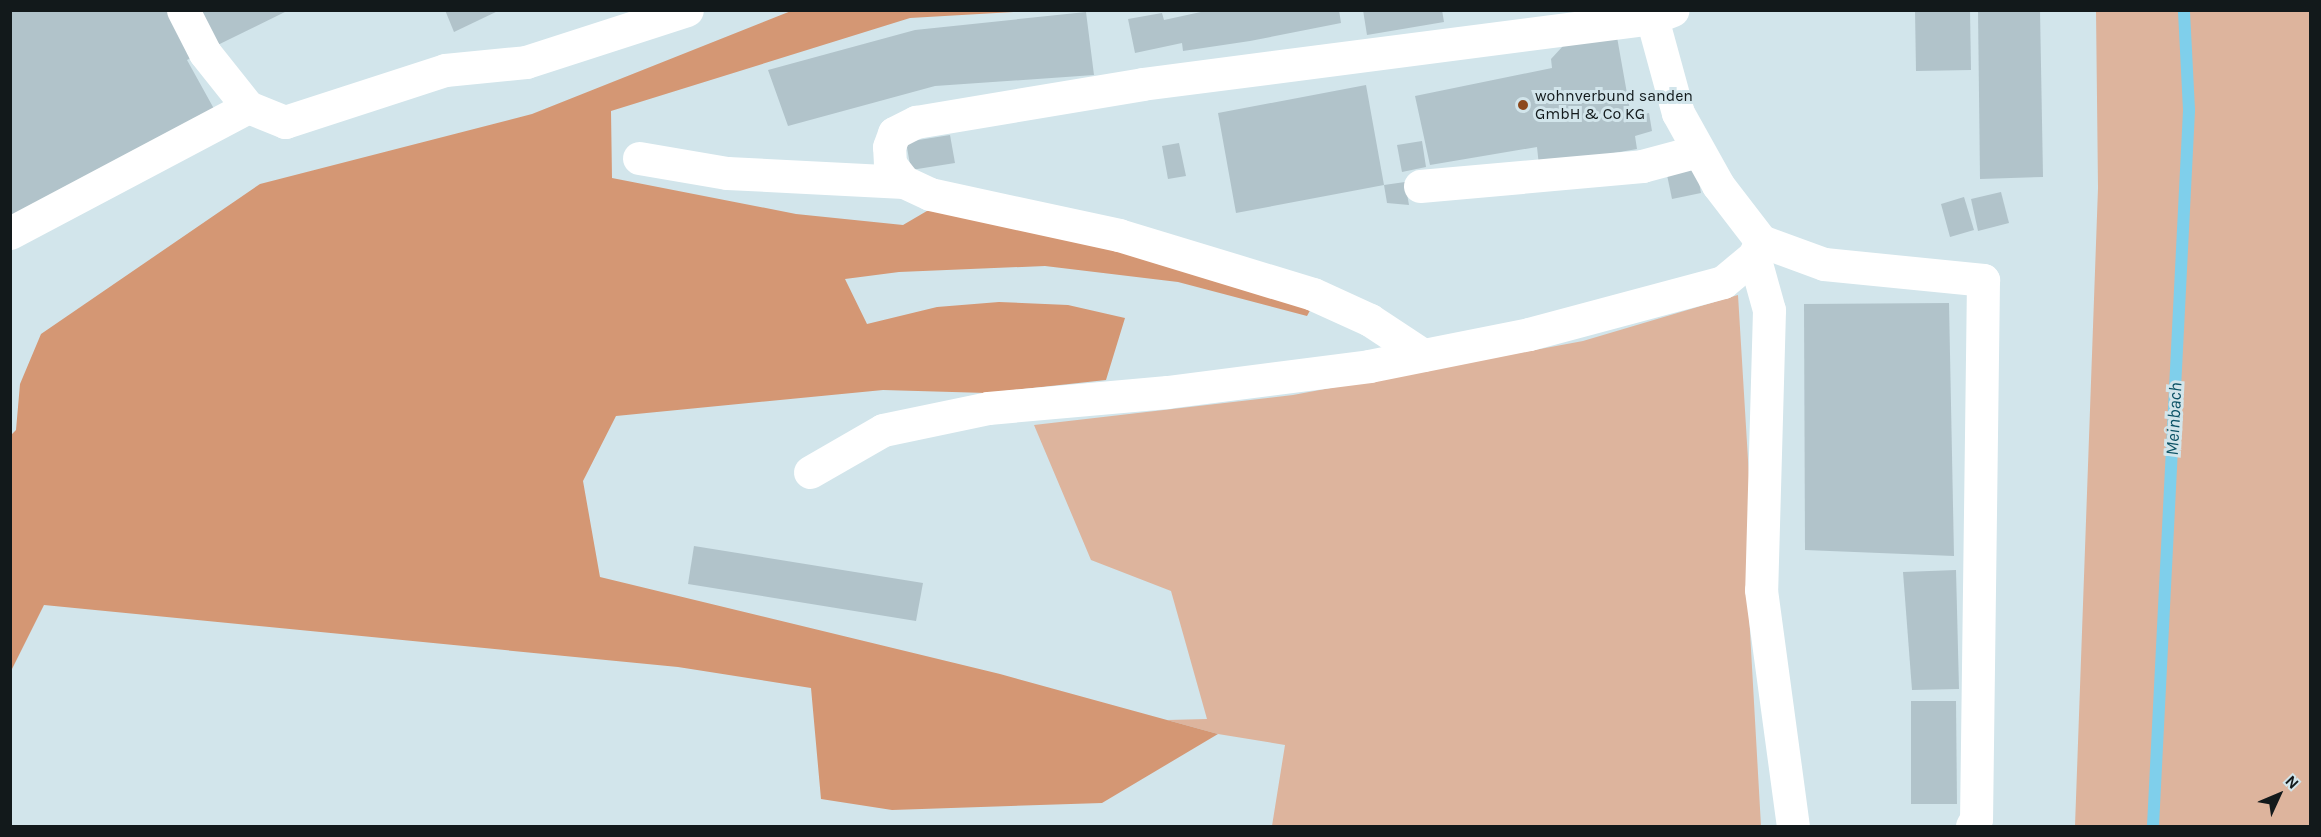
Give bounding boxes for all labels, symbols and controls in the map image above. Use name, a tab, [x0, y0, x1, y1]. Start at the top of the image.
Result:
place label: wohnverbund sanden GmbH & Co KG	[1535, 86, 1693, 124]
marker: wohnverbund sanden GmbH & Co KG	[1516, 98, 1530, 112]
water label: Meinbach	[2161, 382, 2187, 456]
north arrow	[2249, 765, 2309, 825]
text: N	[2281, 771, 2303, 793]

